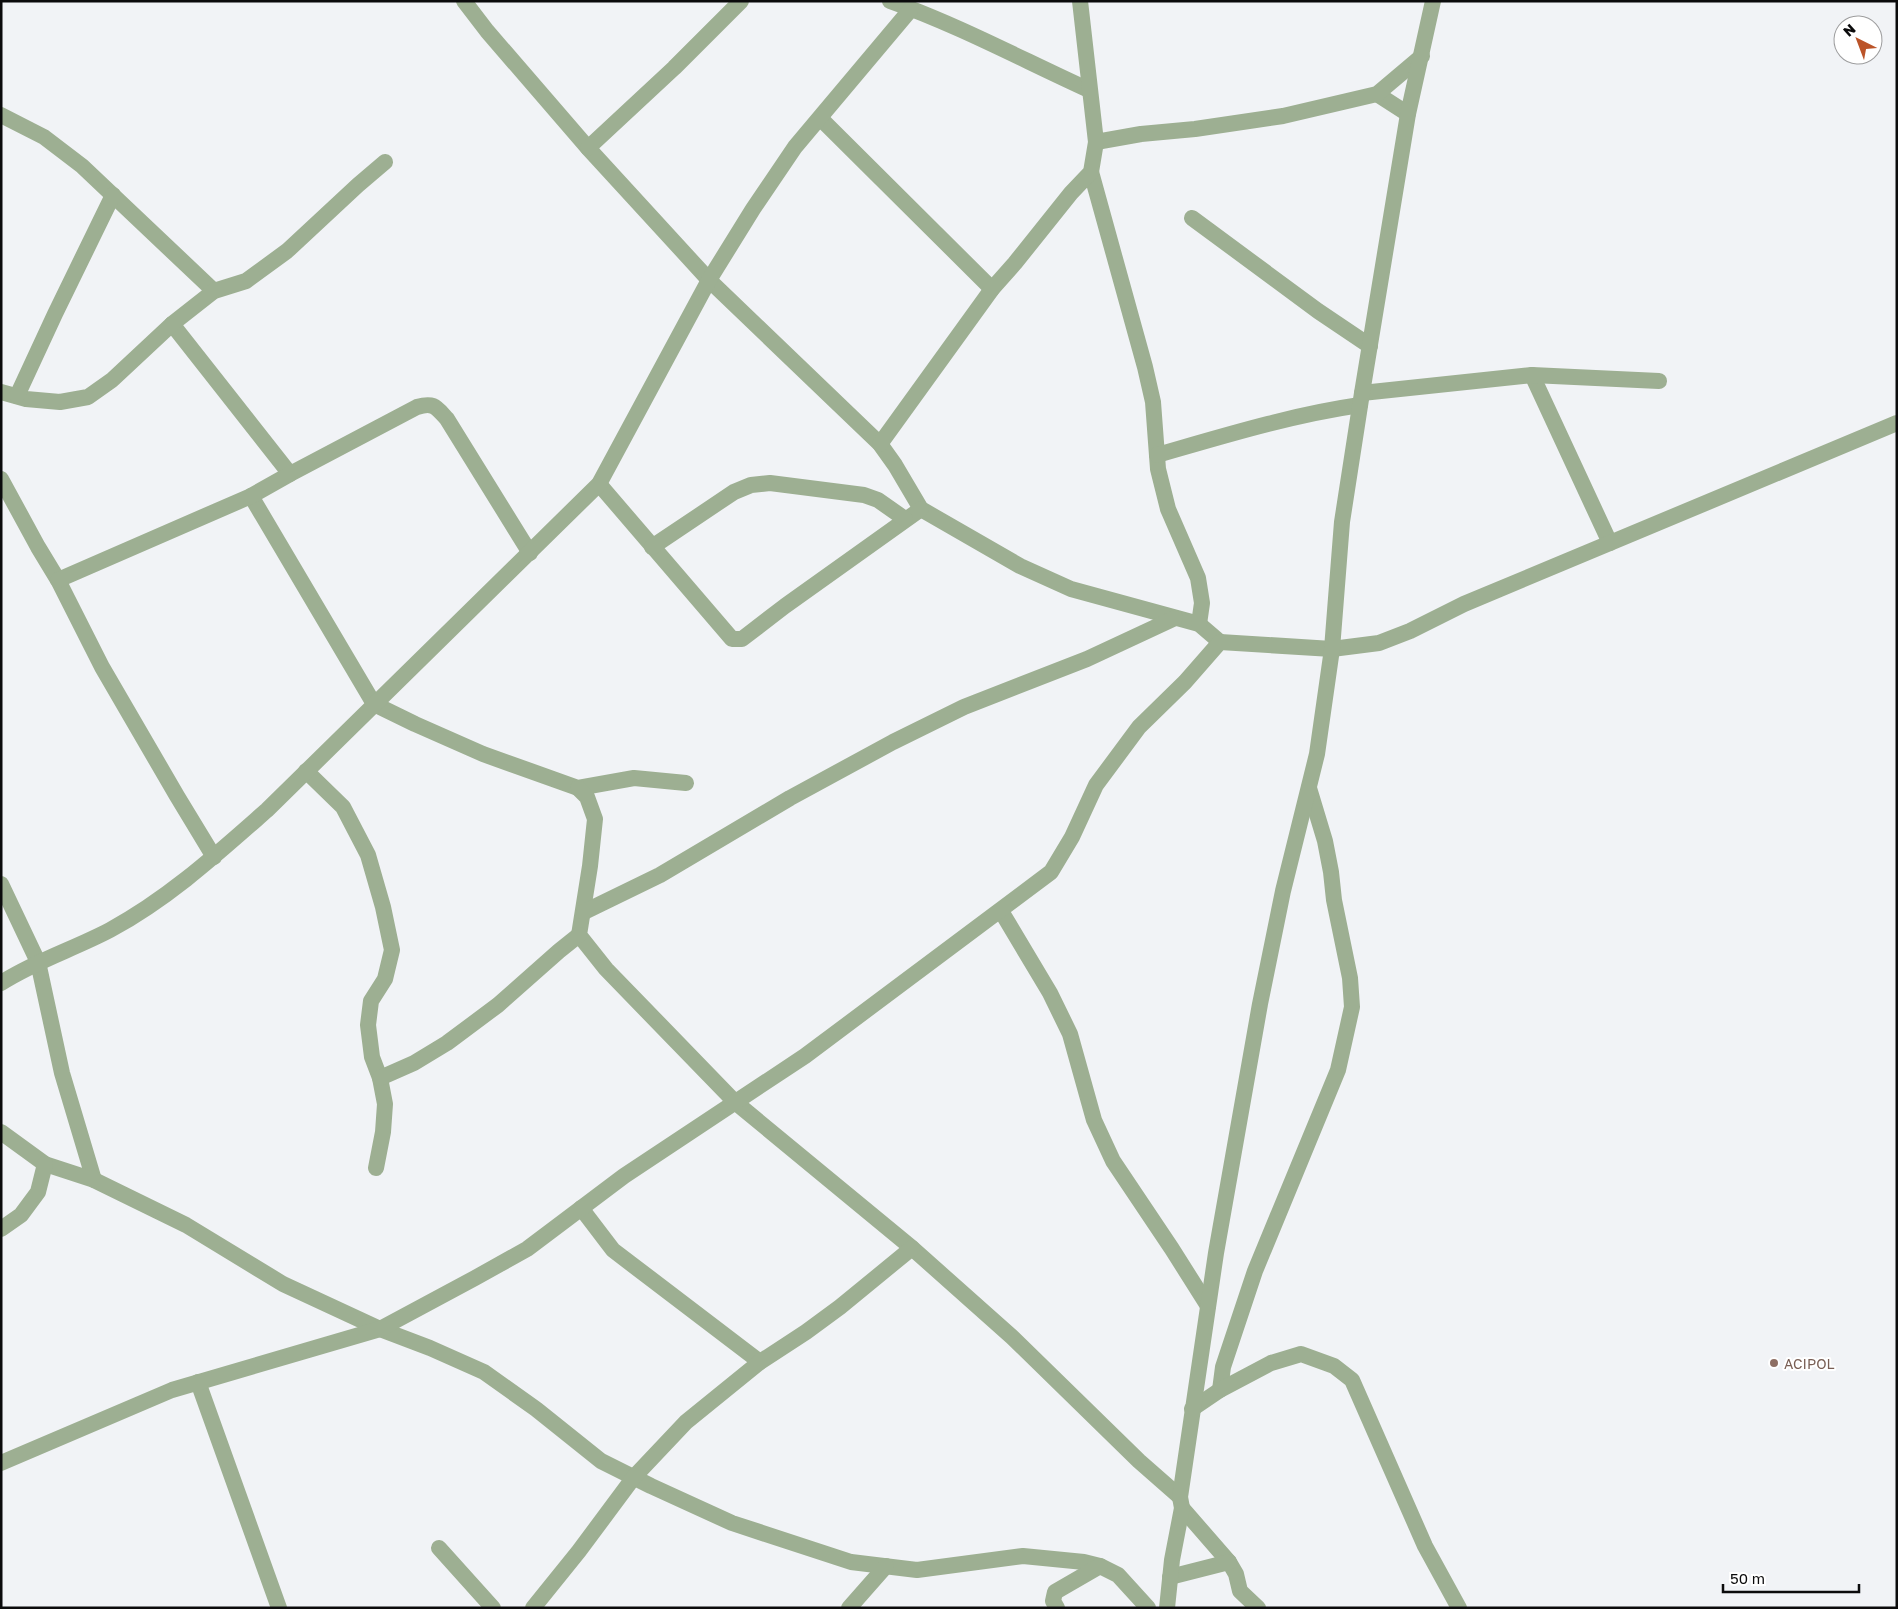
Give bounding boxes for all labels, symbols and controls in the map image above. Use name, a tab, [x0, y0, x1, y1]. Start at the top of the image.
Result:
north arrow	[1833, 15, 1883, 65]
text: N	[1839, 20, 1859, 40]
place label: ACIPOL	[1784, 1355, 1835, 1372]
marker: ACIPOL	[1768, 1357, 1780, 1369]
scale bar	[1723, 1562, 1859, 1594]
text: 50 m	[1730, 1569, 1765, 1587]

